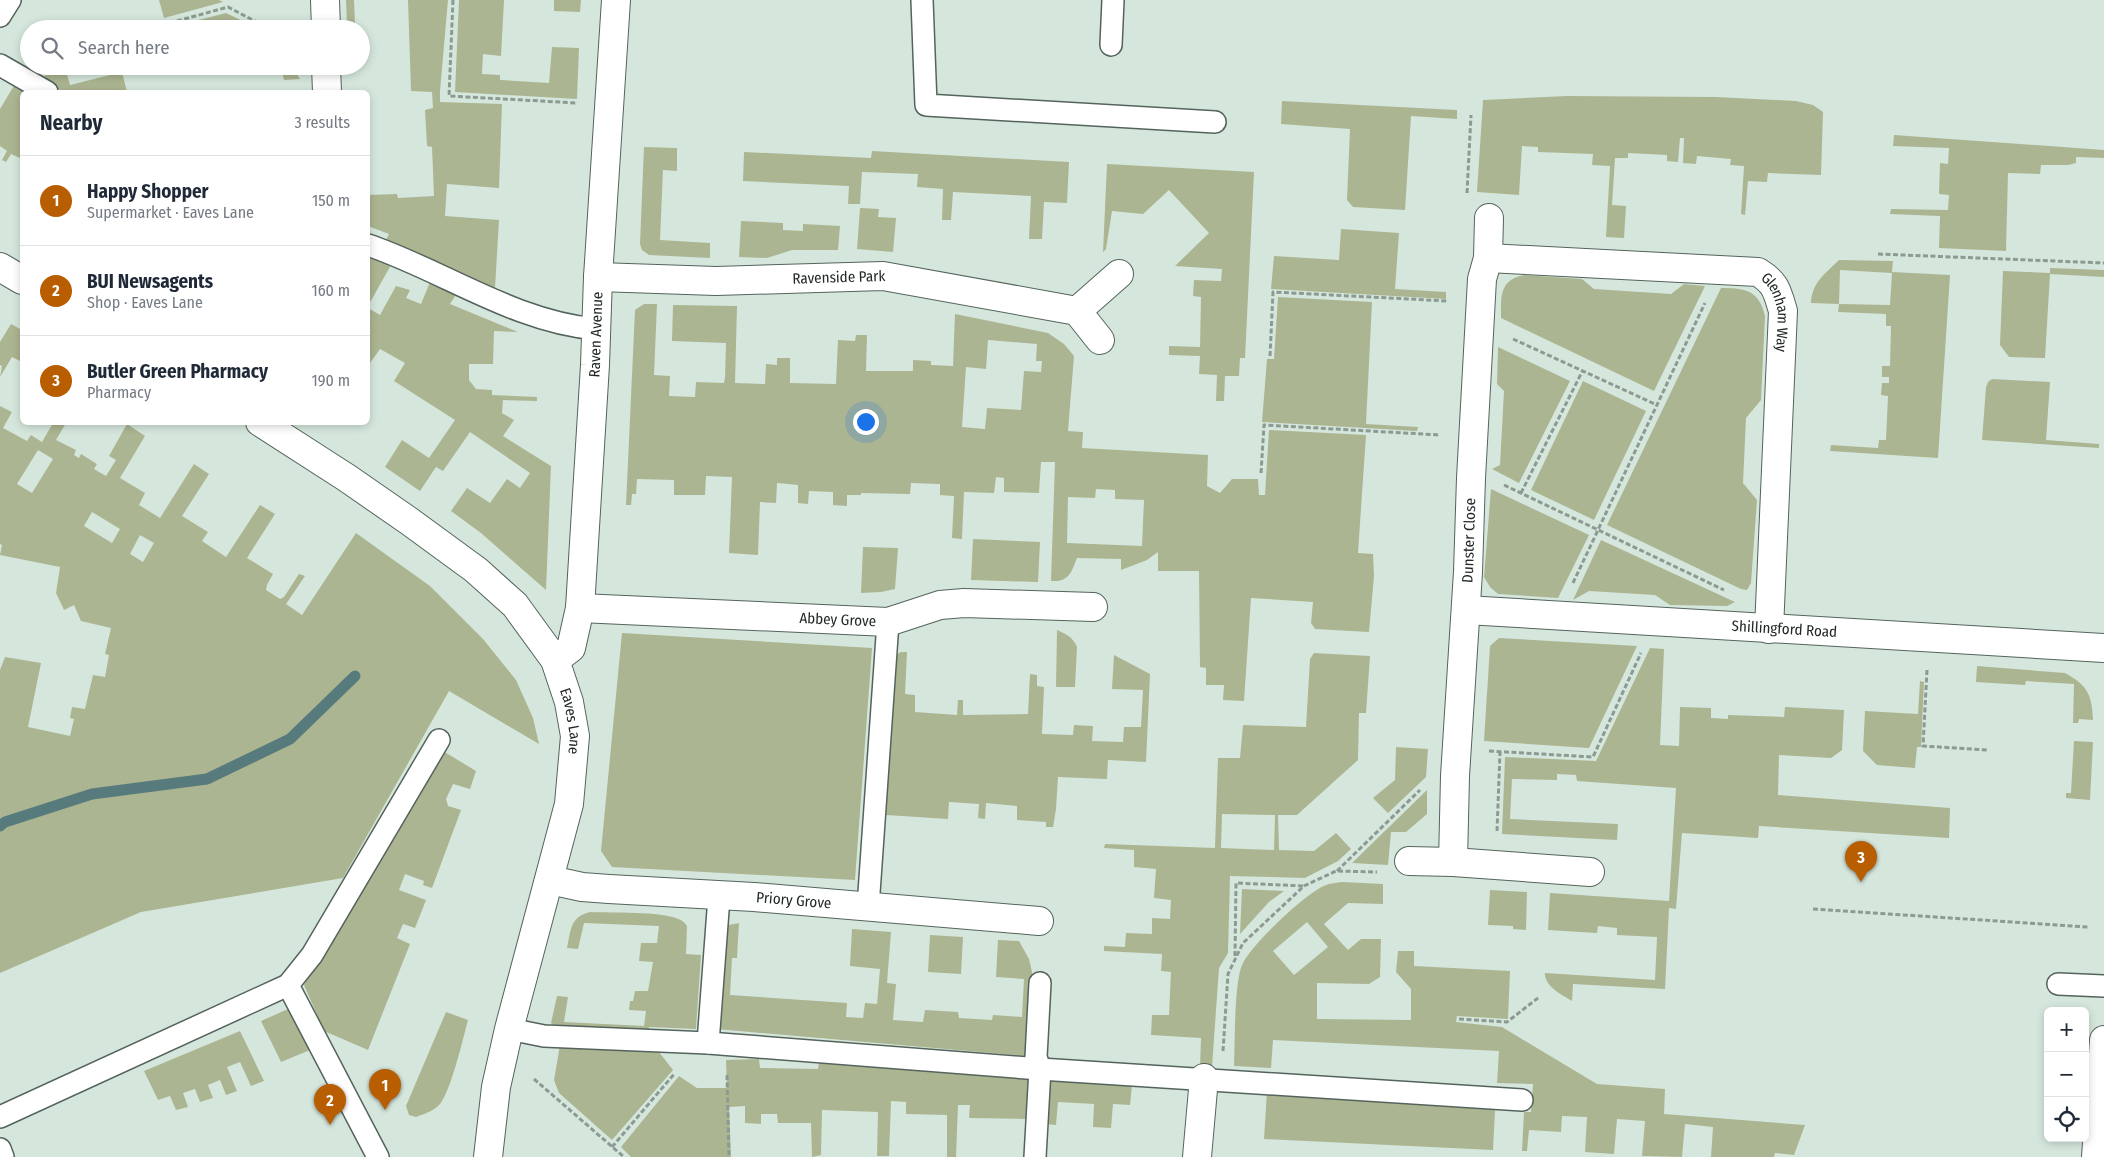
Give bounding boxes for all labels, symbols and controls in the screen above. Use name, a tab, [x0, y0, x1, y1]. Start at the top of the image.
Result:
search box	[20, 20, 370, 75]
icon: search	[38, 34, 66, 62]
text: Search here	[78, 36, 170, 59]
text: Nearby	[40, 110, 102, 136]
text: 3 results	[294, 113, 350, 132]
text: Happy Shopper	[87, 180, 209, 203]
text: 1	[53, 191, 59, 210]
text: 150 m	[312, 191, 350, 210]
text: Supermarket · Eaves Lane	[87, 203, 254, 222]
street label: Ravenside Park	[792, 267, 886, 288]
street label: Glenham Way	[1758, 269, 1792, 353]
text: BUI Newsagents	[87, 270, 213, 293]
text: 2	[52, 281, 60, 300]
text: 160 m	[311, 281, 350, 300]
street label: Raven Avenue	[585, 291, 606, 378]
text: Shop · Eaves Lane	[87, 293, 203, 312]
text: Butler Green Pharmacy	[87, 360, 268, 383]
text: 3	[52, 371, 60, 390]
text: 190 m	[312, 371, 350, 390]
text: Pharmacy	[87, 383, 151, 402]
your location	[853, 409, 879, 435]
street label: Dunster Close	[1458, 498, 1479, 583]
street label: Abbey Grove	[799, 609, 876, 630]
street label: Shillingford Road	[1731, 617, 1838, 641]
street label: Eaves Lane	[556, 686, 584, 755]
pin: 3	[1845, 841, 1877, 882]
street label: Priory Grove	[756, 888, 832, 912]
map controls	[2044, 1007, 2089, 1142]
button: +	[2044, 1007, 2089, 1052]
button: −	[2044, 1052, 2089, 1097]
pin: 1	[369, 1069, 401, 1110]
pin: 2	[314, 1084, 346, 1125]
button: locate	[2044, 1097, 2089, 1142]

